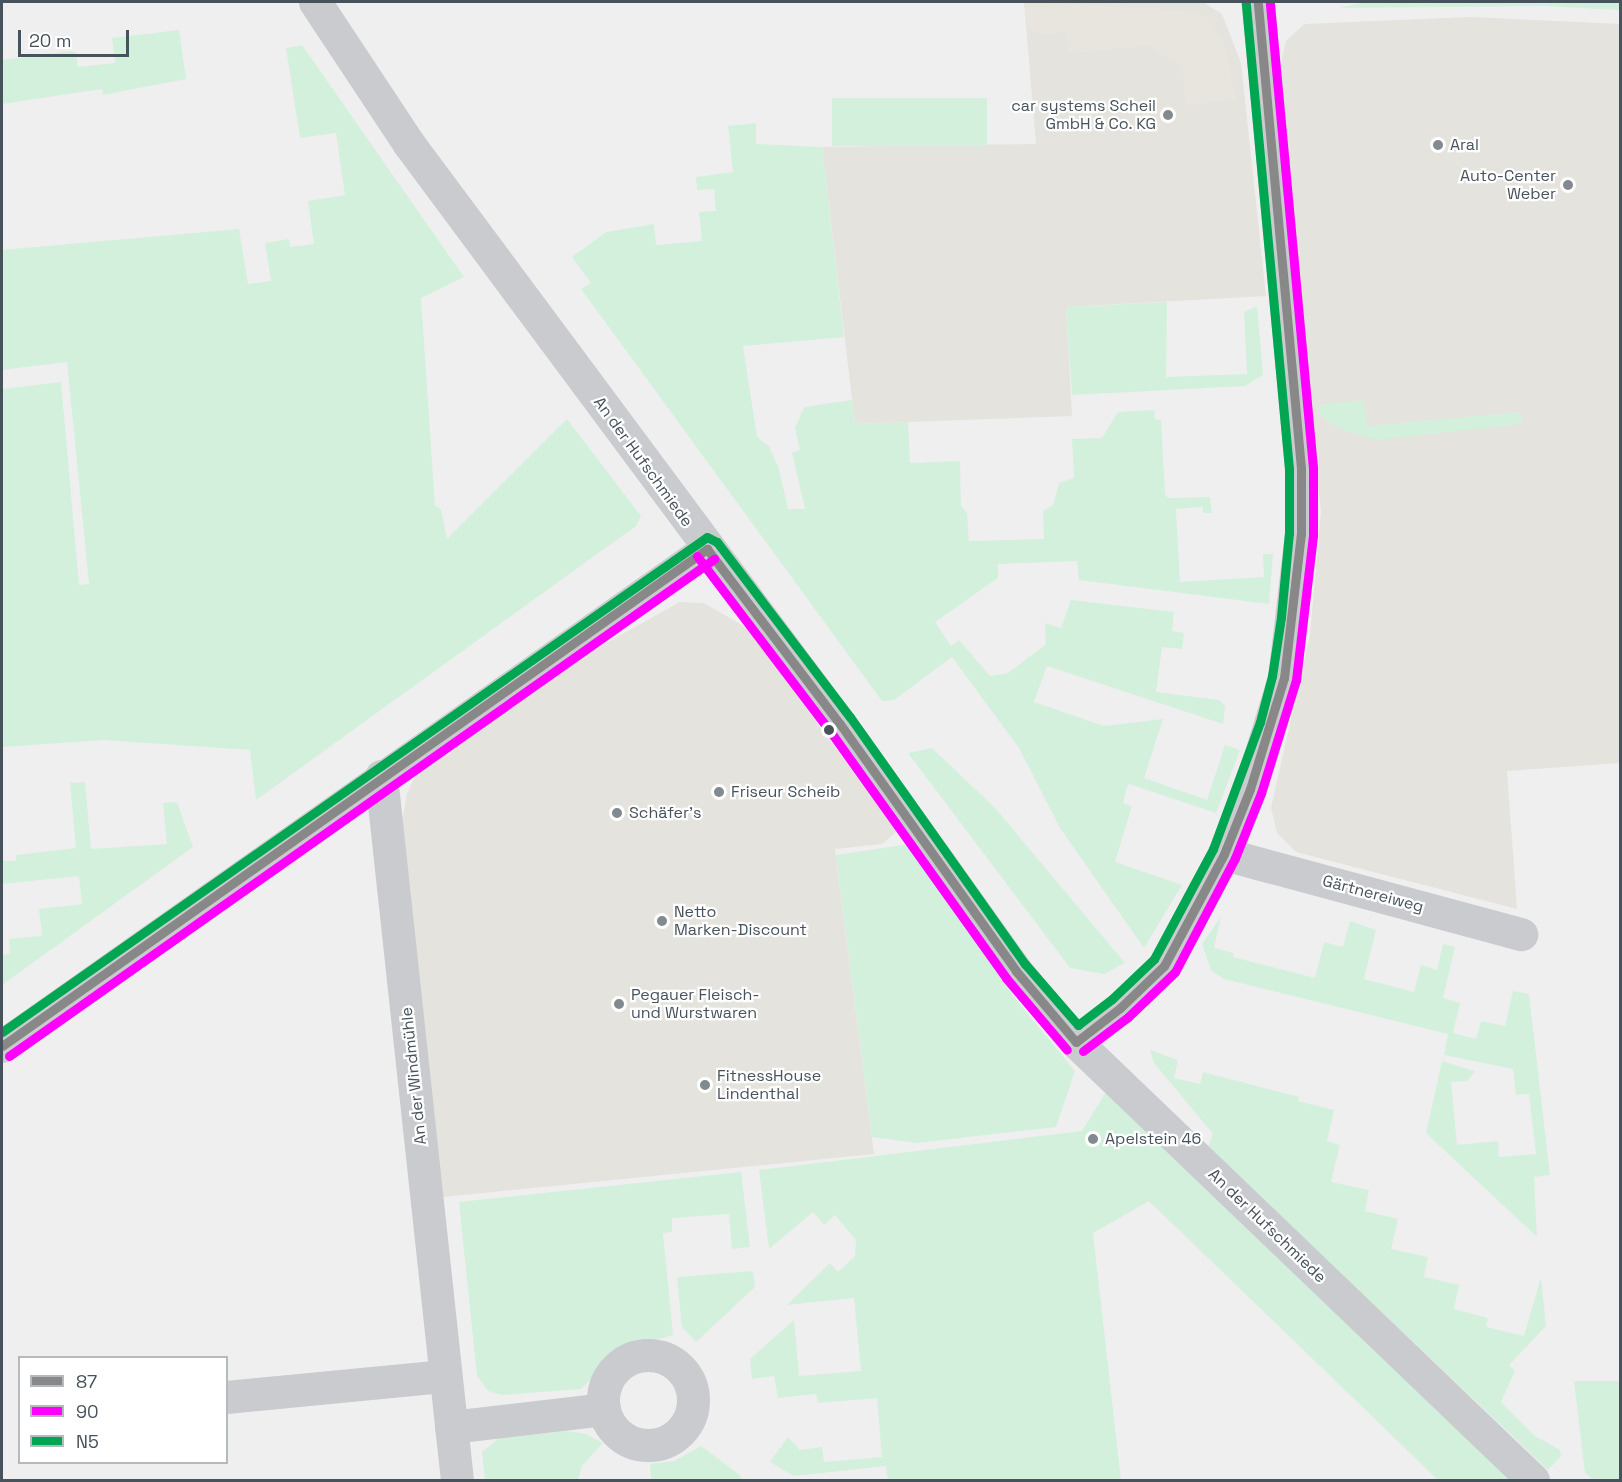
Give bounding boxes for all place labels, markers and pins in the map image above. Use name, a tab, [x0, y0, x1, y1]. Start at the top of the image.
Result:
place label: car systems Scheil GmbH & Co. KG	[1011, 96, 1156, 134]
marker: car systems Scheil GmbH & Co. KG	[1161, 108, 1175, 122]
place label: Aral	[1450, 135, 1479, 155]
marker: Aral	[1431, 138, 1445, 152]
place label: Auto-Center Weber	[1460, 166, 1556, 204]
marker: Auto-Center Weber	[1561, 178, 1575, 192]
unlabelled marker	[823, 724, 835, 736]
place label: Friseur Scheib	[731, 782, 840, 802]
marker: Friseur Scheib	[712, 785, 726, 799]
place label: Schäfer's	[629, 803, 701, 823]
marker: Schäfer's	[610, 806, 624, 820]
place label: Netto Marken-Discount	[674, 902, 807, 940]
marker: Netto Marken-Discount	[655, 914, 669, 928]
place label: Pegauer Fleisch- und Wurstwaren	[631, 985, 760, 1023]
marker: Pegauer Fleisch- und Wurstwaren	[612, 997, 626, 1011]
place label: FitnessHouse Lindenthal	[717, 1066, 821, 1104]
marker: FitnessHouse Lindenthal	[698, 1078, 712, 1092]
place label: Apelstein 46	[1105, 1129, 1201, 1149]
marker: Apelstein 46	[1086, 1132, 1100, 1146]

